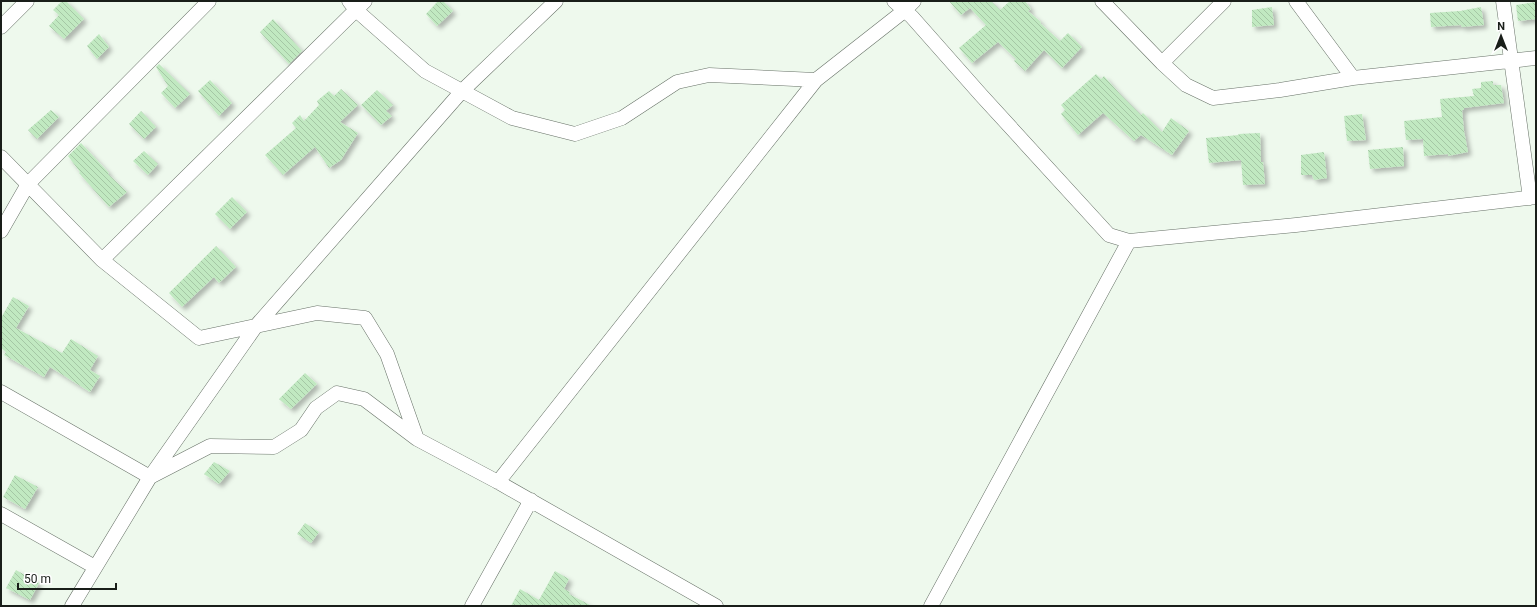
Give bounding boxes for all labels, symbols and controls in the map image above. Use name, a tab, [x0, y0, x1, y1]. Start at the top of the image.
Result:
north arrow	[1481, 16, 1521, 56]
text: N	[1497, 20, 1505, 33]
scale bar	[18, 565, 116, 591]
text: 50 m	[24, 572, 51, 586]

